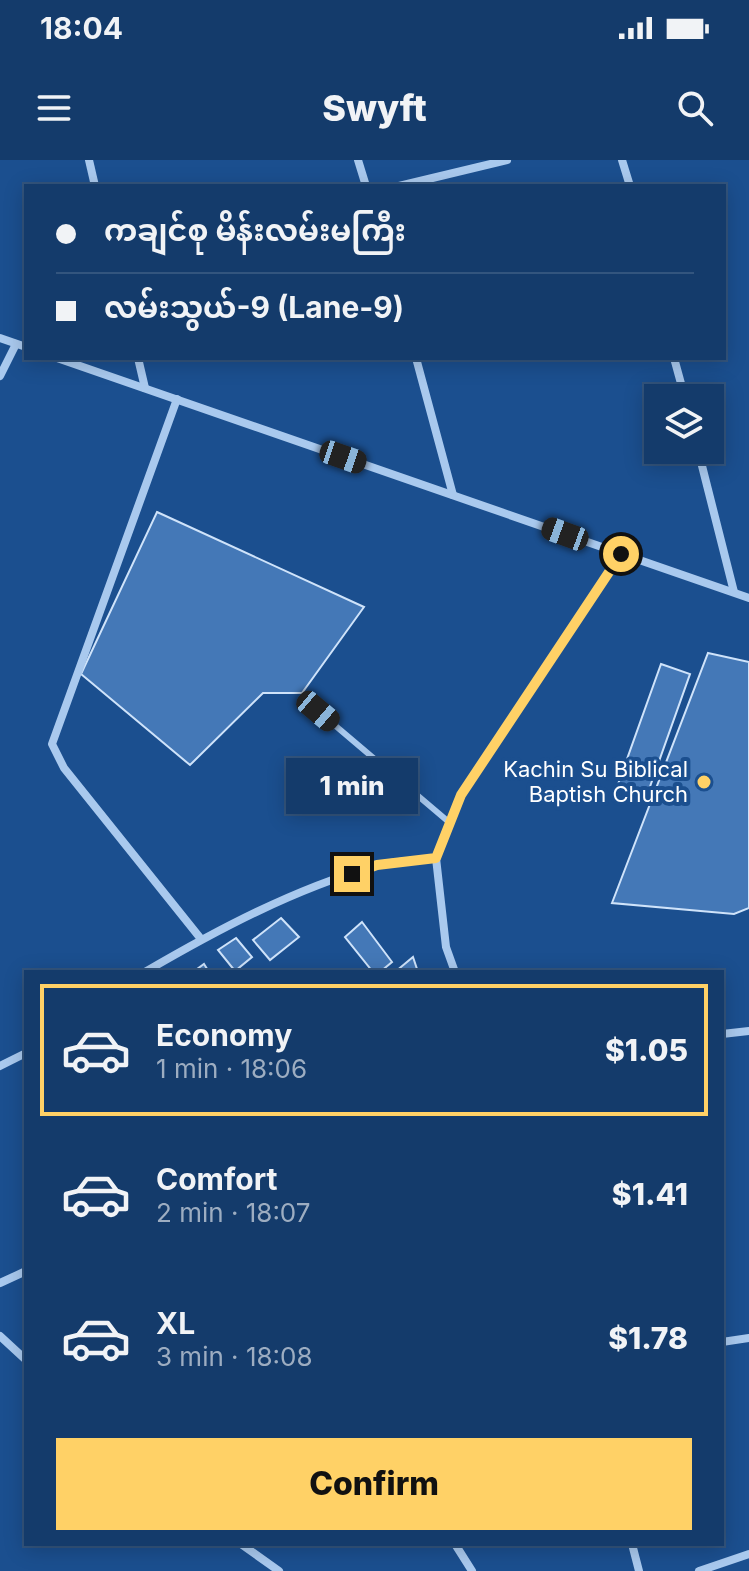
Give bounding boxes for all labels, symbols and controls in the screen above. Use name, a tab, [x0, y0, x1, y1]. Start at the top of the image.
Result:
text: 18:04	[40, 10, 123, 46]
icon: menu	[32, 86, 76, 130]
text: Swyft	[322, 86, 427, 130]
icon: search	[673, 86, 717, 130]
text: ကချင်စု မိန်းလမ်းမကြီး	[104, 212, 406, 248]
text: လမ်းသွယ်-9 (Lane-9)	[104, 289, 404, 325]
map controls	[644, 384, 724, 464]
button: layers	[644, 384, 724, 464]
car	[316, 438, 370, 476]
car	[538, 515, 592, 553]
route start	[603, 536, 639, 572]
car	[292, 686, 344, 736]
place label: Kachin Su Biblical Baptish Church	[503, 756, 688, 807]
callout: 1 min	[286, 758, 418, 814]
text: 1 min	[319, 770, 385, 801]
marker: Kachin Su Biblical Baptish Church	[695, 773, 713, 791]
route end	[334, 856, 370, 892]
icon: car	[60, 1014, 132, 1086]
text: Economy	[156, 1017, 292, 1053]
text: $1.05	[605, 1032, 688, 1068]
text: 1 min · 18:06	[156, 1053, 307, 1084]
icon: car	[60, 1158, 132, 1230]
text: Comfort	[156, 1161, 277, 1197]
text: $1.41	[612, 1176, 688, 1212]
text: 2 min · 18:07	[156, 1197, 310, 1228]
icon: car	[60, 1302, 132, 1374]
text: XL	[156, 1305, 195, 1341]
text: $1.78	[608, 1320, 688, 1356]
text: 3 min · 18:08	[156, 1341, 313, 1372]
button: Confirm	[56, 1438, 692, 1530]

